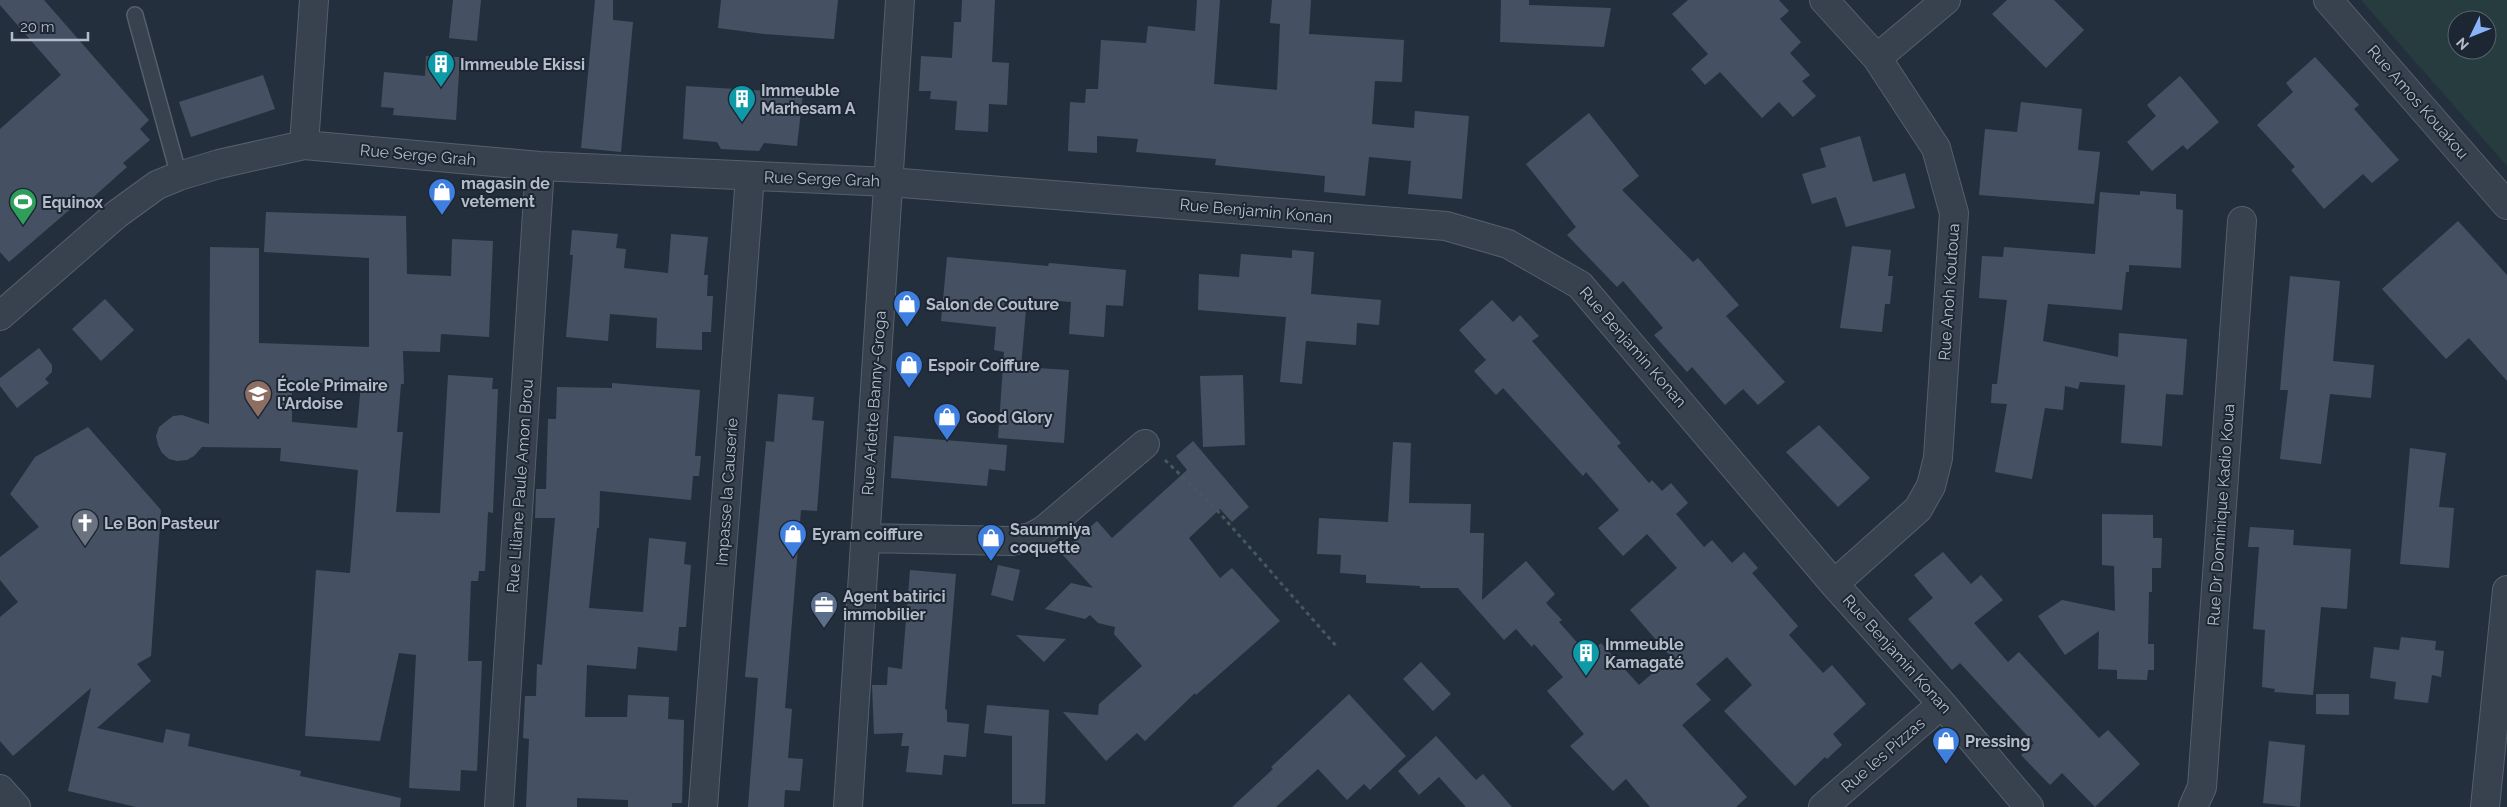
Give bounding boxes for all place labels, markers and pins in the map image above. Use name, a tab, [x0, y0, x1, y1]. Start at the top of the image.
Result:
building icon: Immeuble Ekissi	[426, 49, 456, 88]
place label: Immeuble Ekissi	[460, 55, 585, 74]
place label: Immeuble Marhesam A	[761, 81, 856, 118]
building icon: Immeuble Marhesam A	[727, 84, 757, 123]
place label: magasin de vetement	[461, 174, 550, 211]
shop icon: magasin de vetement	[427, 177, 457, 216]
sports icon: Equinox	[8, 187, 38, 226]
place label: Equinox	[42, 193, 104, 212]
shop icon: Salon de Couture	[892, 289, 922, 328]
place label: Salon de Couture	[926, 295, 1060, 314]
shop icon: Espoir Coiffure	[894, 350, 924, 389]
place label: Espoir Coiffure	[928, 356, 1040, 375]
place label: École Primaire l'Ardoise	[277, 375, 388, 413]
school or university icon: École Primaire l'Ardoise	[243, 379, 273, 418]
shop icon: Good Glory	[932, 402, 962, 441]
place label: Good Glory	[966, 408, 1053, 427]
church icon: Le Bon Pasteur	[70, 508, 100, 547]
place label: Le Bon Pasteur	[104, 514, 219, 533]
shop icon: Eyram coiffure	[778, 519, 808, 558]
place label: Saummiya coquette	[1010, 520, 1091, 557]
shop icon: Saummiya coquette	[976, 523, 1006, 562]
place label: Eyram coiffure	[812, 525, 923, 544]
place label: Agent batirici immobilier	[843, 587, 946, 624]
office icon: Agent batirici immobilier	[809, 590, 839, 629]
place label: Immeuble Kamagaté	[1605, 635, 1684, 672]
building icon: Immeuble Kamagaté	[1571, 638, 1601, 677]
shop icon: Pressing	[1931, 726, 1961, 765]
place label: Pressing	[1965, 732, 2030, 751]

